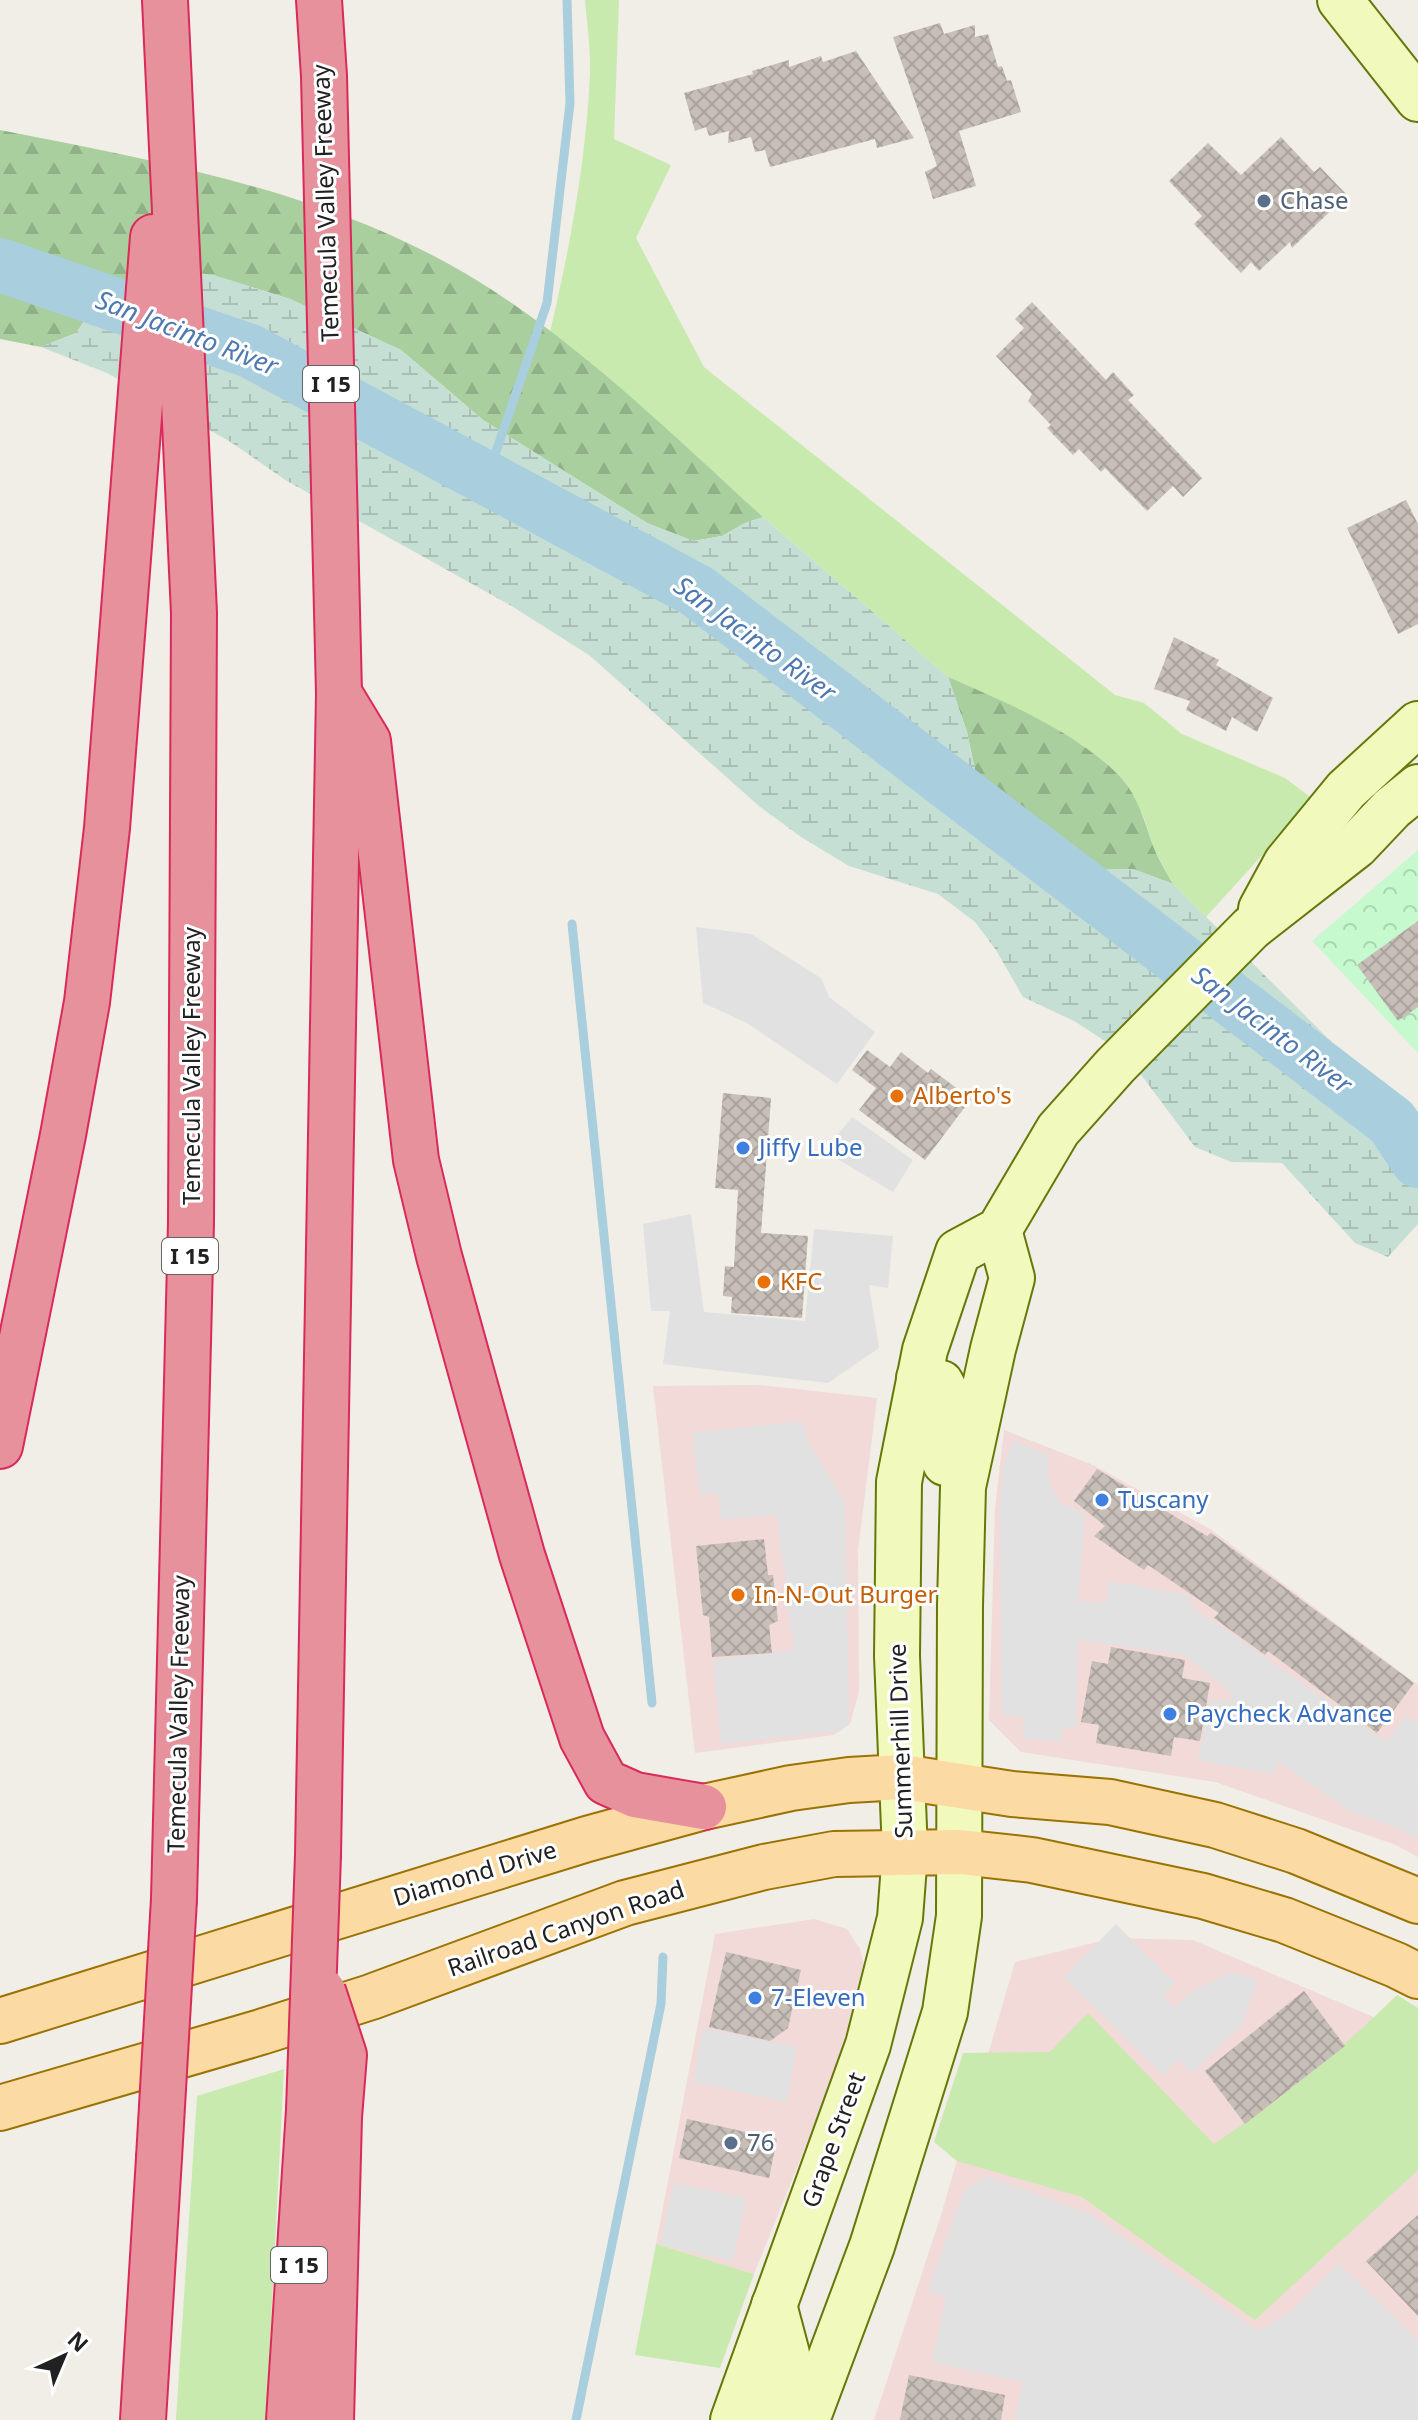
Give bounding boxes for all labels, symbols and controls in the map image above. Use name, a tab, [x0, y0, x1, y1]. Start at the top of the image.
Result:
street label: Temecula Valley Freeway	[303, 63, 346, 342]
place label: Chase	[1280, 183, 1349, 216]
marker: Chase	[1255, 192, 1273, 210]
water label: San Jacinto River	[91, 281, 285, 384]
road number: I 15	[303, 366, 359, 402]
water label: San Jacinto River	[667, 567, 845, 710]
street label: Temecula Valley Freeway	[174, 926, 207, 1205]
water label: San Jacinto River	[1185, 957, 1362, 1102]
place label: Alberto's	[913, 1078, 1012, 1111]
marker: Alberto's	[888, 1087, 906, 1105]
place label: Jiffy Lube	[757, 1130, 862, 1163]
marker: Jiffy Lube	[734, 1139, 752, 1157]
road number: I 15	[162, 1238, 218, 1274]
place label: KFC	[780, 1264, 822, 1297]
marker: KFC	[755, 1273, 773, 1291]
place label: Tuscany	[1118, 1482, 1209, 1515]
marker: Tuscany	[1093, 1491, 1111, 1509]
street label: Temecula Valley Freeway	[159, 1574, 196, 1853]
place label: In-N-Out Burger	[754, 1577, 938, 1610]
marker: In-N-Out Burger	[729, 1586, 747, 1604]
street label: Summerhill Drive	[880, 1643, 919, 1839]
place label: Paycheck Advance	[1186, 1696, 1392, 1729]
marker: Paycheck Advance	[1161, 1705, 1179, 1723]
street label: Diamond Drive	[389, 1832, 560, 1913]
street label: Railroad Canyon Road	[443, 1872, 688, 1984]
place label: 7-Eleven	[771, 1980, 866, 2013]
marker: 7-Eleven	[746, 1989, 764, 2007]
street label: Grape Street	[793, 2067, 872, 2212]
place label: 76	[747, 2125, 774, 2158]
marker: 76	[722, 2134, 740, 2152]
road number: I 15	[271, 2247, 327, 2283]
north arrow	[24, 2316, 104, 2396]
text: N	[62, 2324, 95, 2358]

